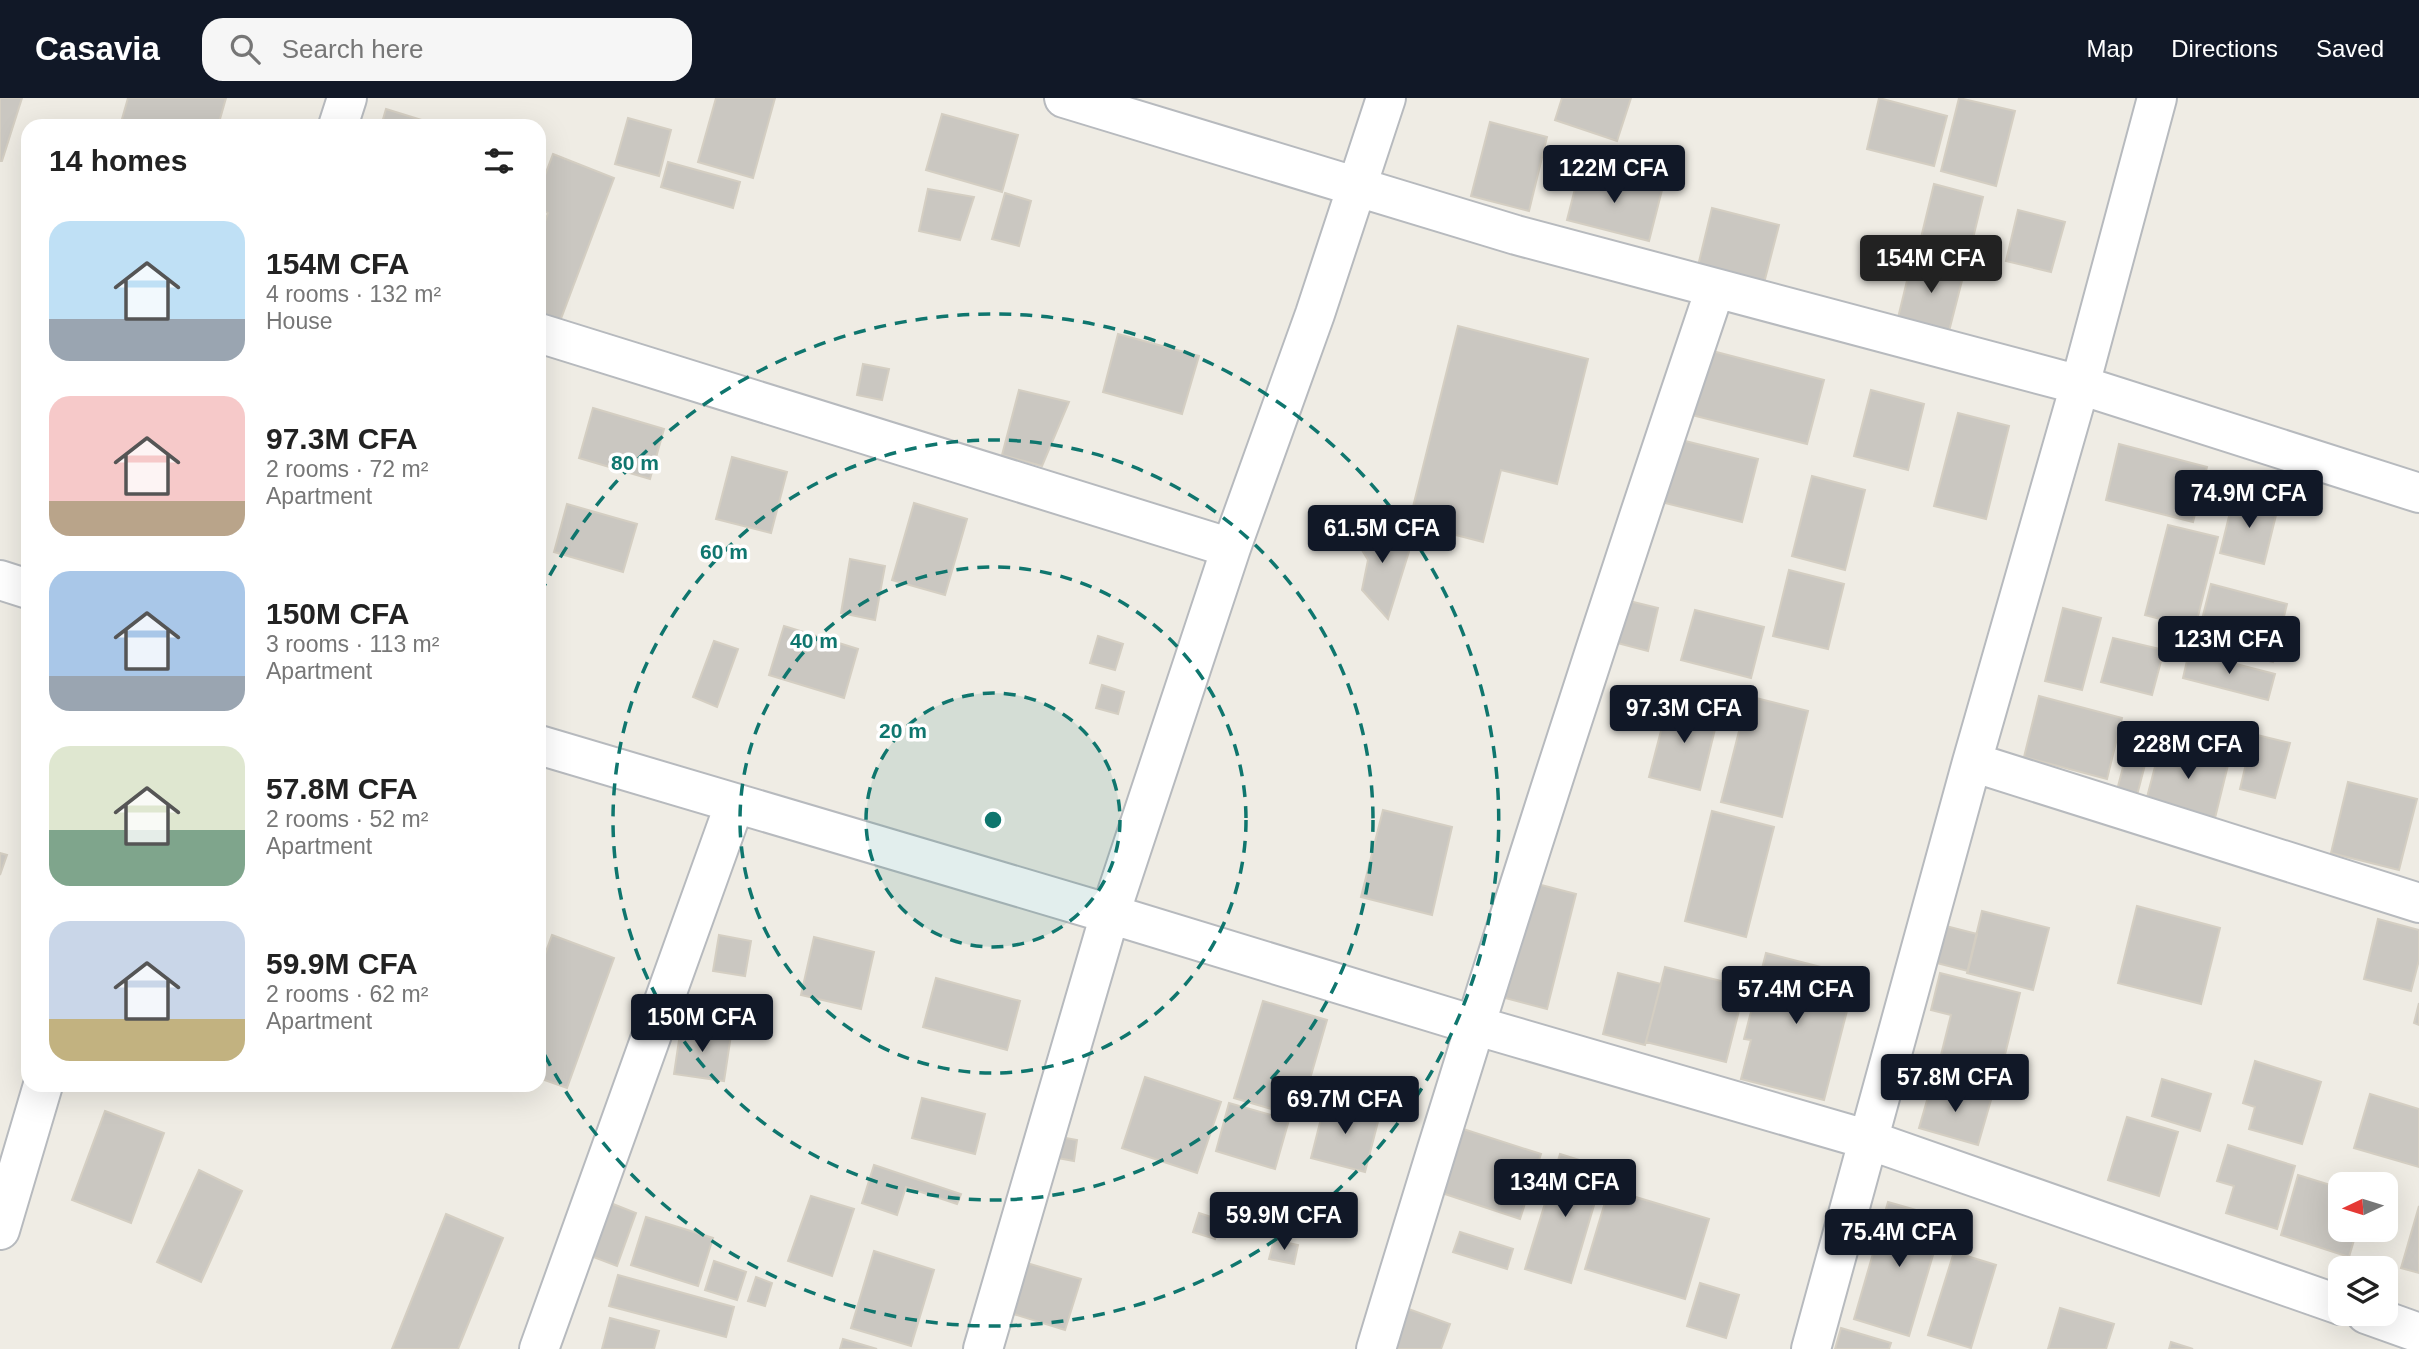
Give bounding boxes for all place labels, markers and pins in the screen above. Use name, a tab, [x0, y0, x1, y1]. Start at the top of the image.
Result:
pin: 122M CFA	[1542, 146, 1686, 205]
pin: 154M CFA	[1859, 236, 2003, 295]
pin: 74.9M CFA	[2169, 470, 2329, 530]
pin: 61.5M CFA	[1302, 505, 1462, 565]
pin: 123M CFA	[2157, 616, 2301, 676]
pin: 97.3M CFA	[1604, 686, 1764, 745]
pin: 228M CFA	[2116, 722, 2260, 781]
centre of rings	[981, 808, 1005, 832]
pin: 57.4M CFA	[1716, 967, 1876, 1026]
pin: 150M CFA	[630, 995, 774, 1054]
pin: 57.8M CFA	[1875, 1054, 2035, 1114]
pin: 69.7M CFA	[1265, 1076, 1425, 1136]
pin: 134M CFA	[1493, 1160, 1637, 1219]
pin: 59.9M CFA	[1204, 1192, 1364, 1252]
pin: 75.4M CFA	[1819, 1210, 1979, 1269]

